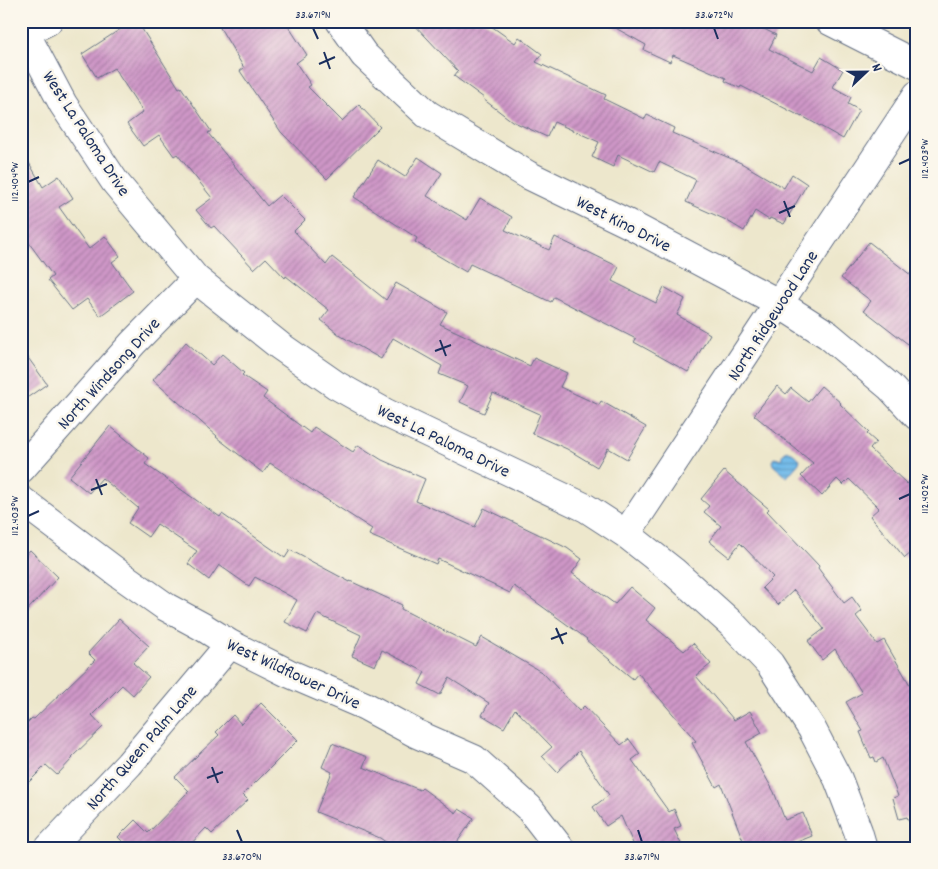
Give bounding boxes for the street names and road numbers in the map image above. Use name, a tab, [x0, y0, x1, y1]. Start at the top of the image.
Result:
street label: West La Paloma Drive	[35, 67, 135, 202]
street label: West Kino Drive	[571, 191, 675, 260]
street label: North Ridgewood Lane	[722, 246, 826, 387]
street label: North Windsong Drive	[53, 313, 167, 436]
street label: West La Paloma Drive	[372, 399, 514, 485]
street label: West Wildflower Drive	[222, 633, 364, 717]
street label: North Queen Palm Lane	[81, 681, 204, 817]

